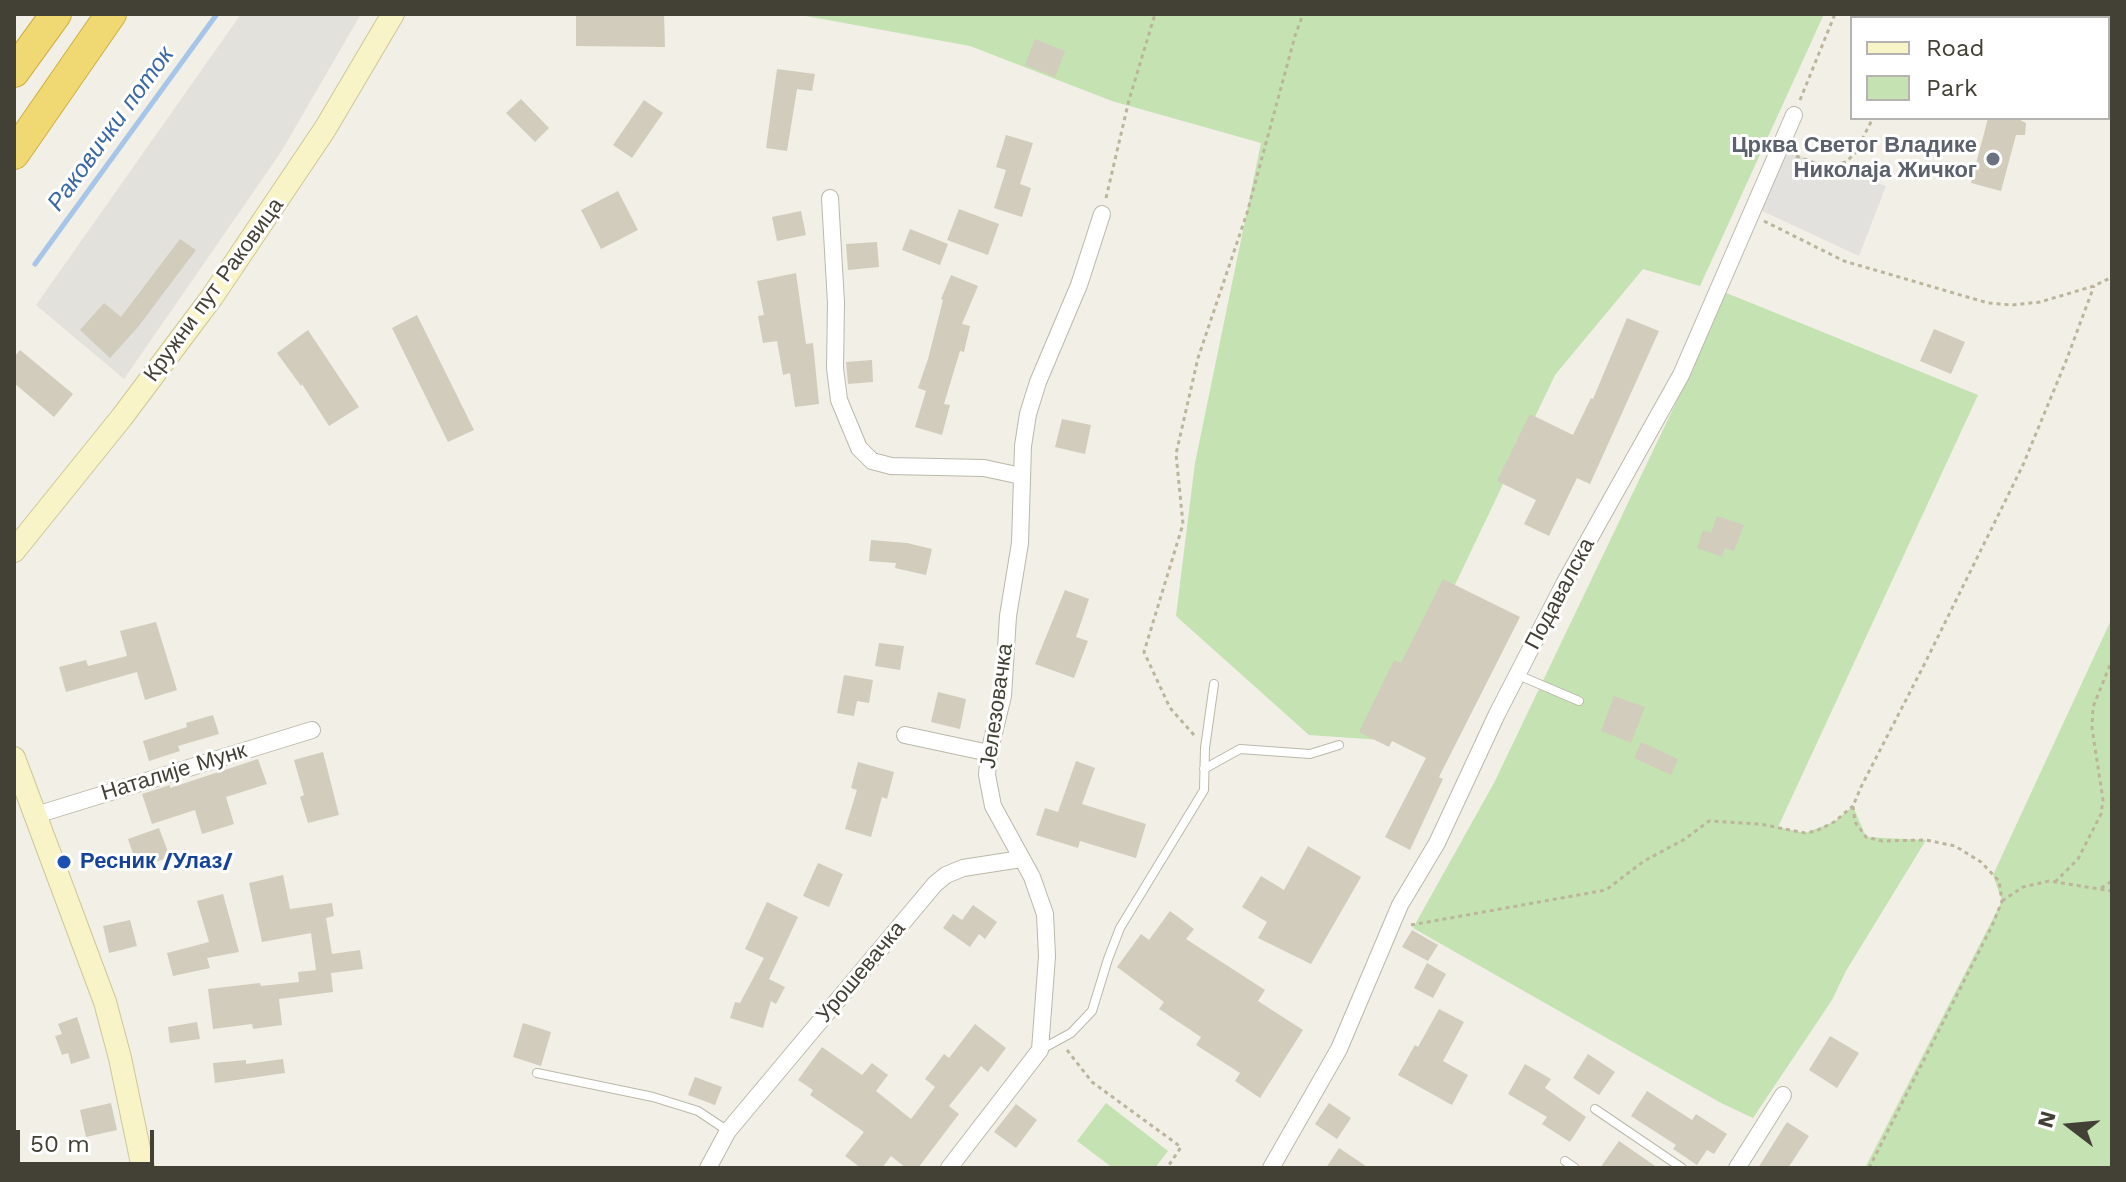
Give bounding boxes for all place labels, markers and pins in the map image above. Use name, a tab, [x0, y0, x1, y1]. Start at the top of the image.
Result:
place label: Црква Светог Владике Николаја Жичког	[1731, 133, 1977, 184]
marker: Црква Светог Владике Николаја Жичког	[1984, 150, 2002, 168]
place label: Ресник /Улаз/	[80, 849, 233, 875]
marker: Ресник /Улаз/	[55, 853, 73, 871]

